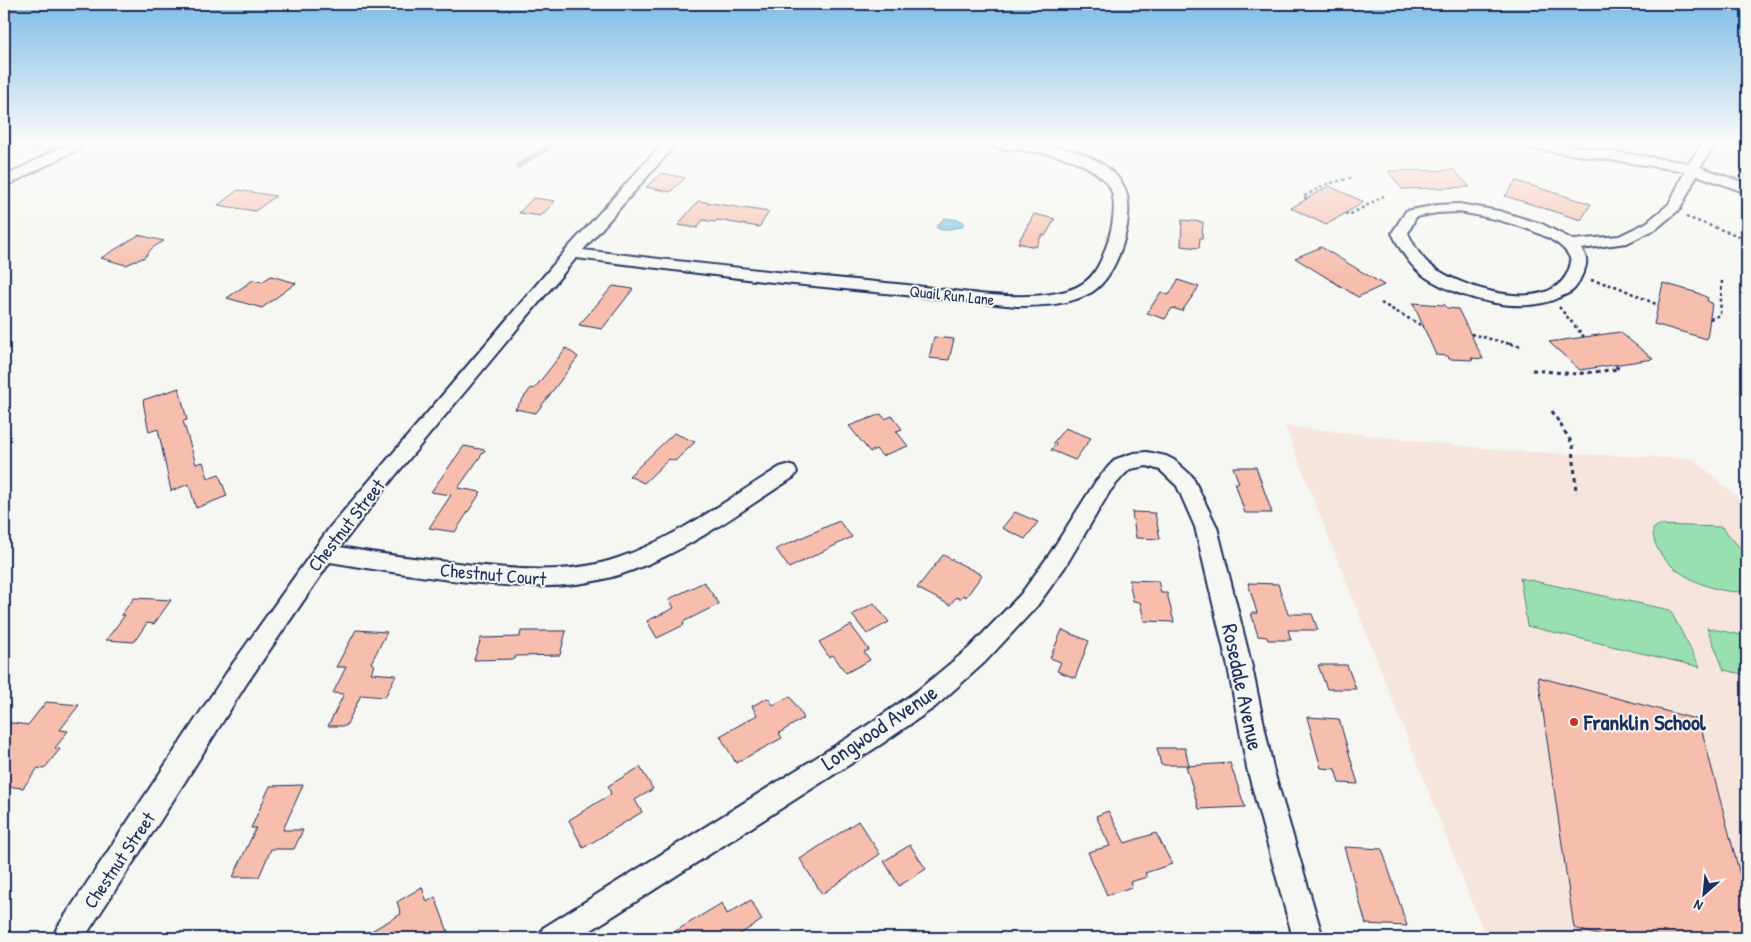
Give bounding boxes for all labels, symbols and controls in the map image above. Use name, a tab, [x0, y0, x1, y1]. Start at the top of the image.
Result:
street label: Quail Run Lane	[909, 280, 996, 310]
street label: Chestnut Street	[302, 473, 391, 577]
street label: Chestnut Court	[439, 556, 548, 592]
street label: Rosedale Avenue	[1215, 621, 1271, 753]
street label: Longwood Avenue	[815, 677, 943, 777]
place label: Franklin School	[1583, 707, 1707, 737]
marker: Franklin School	[1568, 716, 1580, 728]
street label: Chestnut Street	[77, 806, 161, 913]
north arrow	[1678, 870, 1728, 920]
text: N	[1690, 896, 1706, 916]

